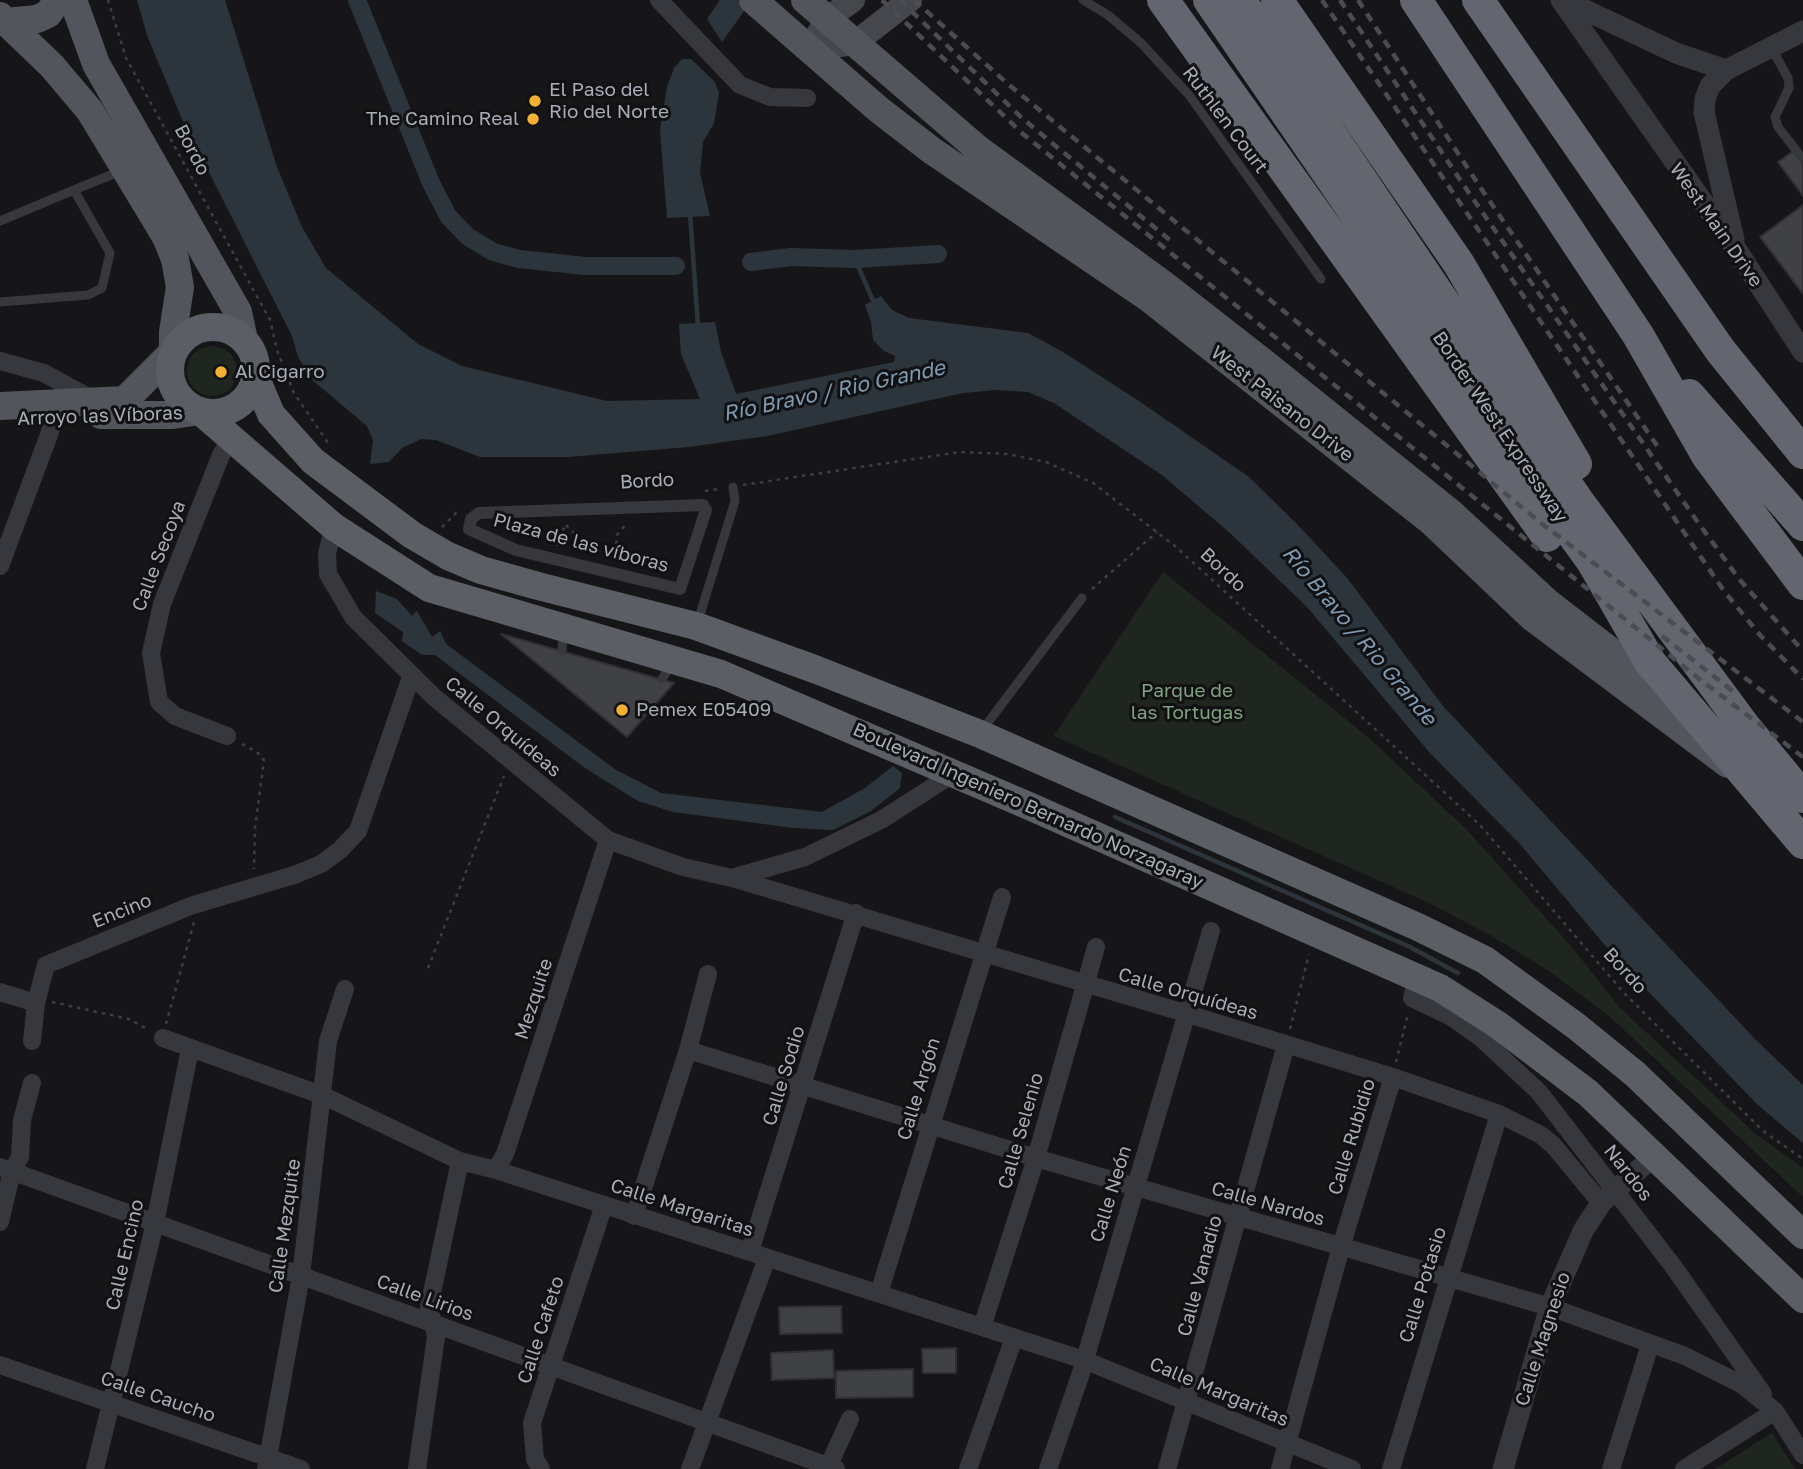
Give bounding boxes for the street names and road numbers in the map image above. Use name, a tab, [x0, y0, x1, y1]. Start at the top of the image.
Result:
street label: Ruthlen Court	[1177, 62, 1273, 178]
street label: Bordo	[169, 121, 215, 179]
street label: West Main Drive	[1665, 158, 1767, 292]
street label: Border West Expressway	[1428, 327, 1572, 527]
street label: West Paisano Drive	[1206, 341, 1358, 467]
street label: Arroyo las Víboras	[17, 402, 183, 430]
street label: Bordo	[619, 468, 675, 494]
street label: Calle Secoya	[127, 497, 191, 615]
street label: Plaza de las víboras	[491, 509, 671, 577]
street label: Bordo	[1195, 543, 1251, 597]
street label: Calle Orquídeas	[440, 672, 566, 782]
street label: Boulevard Ingeniero Bernardo Norzagaray	[849, 718, 1207, 894]
street label: Encino	[89, 889, 155, 933]
street label: Bordo	[1598, 943, 1652, 999]
street label: Mezquite	[510, 956, 558, 1042]
street label: Calle Orquídeas	[1115, 963, 1261, 1025]
street label: Calle Sodio	[758, 1023, 810, 1129]
street label: Calle Argón	[893, 1035, 945, 1143]
street label: Calle Selenio	[994, 1070, 1048, 1192]
street label: Calle Rubidio	[1323, 1076, 1381, 1198]
street label: Nardos	[1599, 1140, 1657, 1206]
street label: Calle Neón	[1085, 1143, 1137, 1245]
street label: Calle Mezquite	[264, 1157, 306, 1295]
street label: Calle Margaritas	[608, 1174, 756, 1242]
street label: Calle Nardos	[1209, 1177, 1327, 1231]
street label: Calle Encino	[101, 1197, 149, 1313]
street label: Calle Vanadio	[1173, 1213, 1227, 1339]
street label: Calle Potasio	[1395, 1224, 1451, 1346]
street label: Calle Magnesio	[1511, 1269, 1575, 1409]
street label: Calle Lirios	[374, 1270, 476, 1326]
street label: Calle Cafeto	[513, 1273, 569, 1387]
street label: Calle Margaritas	[1146, 1352, 1292, 1432]
street label: Calle Caucho	[98, 1367, 218, 1427]

